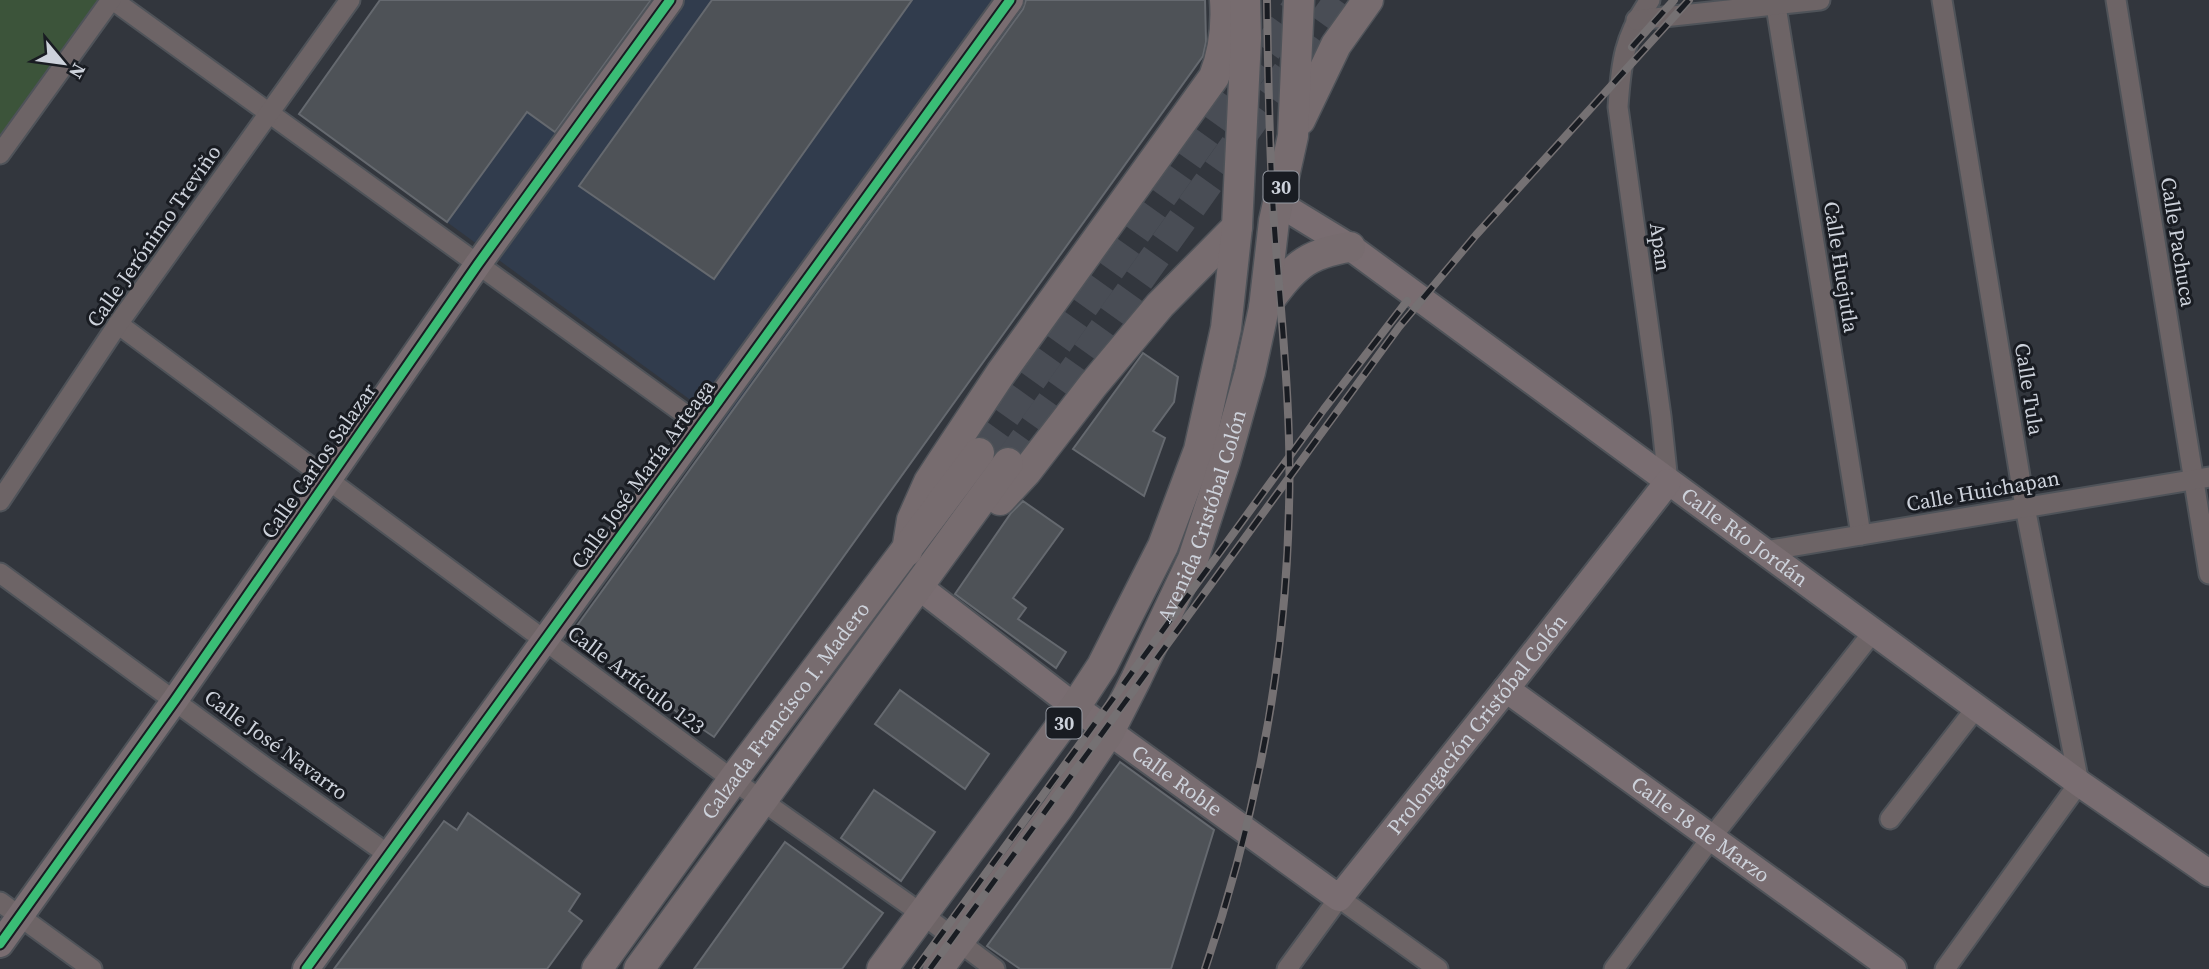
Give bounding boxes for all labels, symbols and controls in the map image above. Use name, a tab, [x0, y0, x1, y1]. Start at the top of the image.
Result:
north arrow	[28, 28, 98, 98]
text: N	[63, 59, 93, 84]
street label: Calle Jerónimo Treviño	[80, 139, 228, 333]
road number: 30	[1264, 172, 1298, 202]
street label: Calle Pachuca	[2154, 175, 2203, 309]
street label: Calle Huejutla	[1817, 199, 1866, 335]
street label: Apan	[1643, 221, 1678, 273]
street label: Calle Tula	[2008, 341, 2051, 437]
street label: Calle José María Arteaga	[564, 373, 721, 574]
street label: Calle Carlos Salazar	[254, 377, 383, 544]
street label: Avenida Cristóbal Colón	[1150, 406, 1253, 627]
street label: Calle Huichapan	[1904, 463, 2062, 518]
street label: Calle Río Jordán	[1675, 480, 1814, 593]
street label: Calzada Francisco I. Madero	[694, 595, 876, 825]
street label: Prolongación Cristóbal Colón	[1380, 607, 1574, 841]
street label: Calle Artículo 123	[562, 618, 711, 741]
street label: Calle José Navarro	[199, 683, 354, 807]
road number: 30	[1046, 708, 1082, 738]
street label: Calle Roble	[1126, 738, 1229, 823]
street label: Calle 18 de Marzo	[1626, 769, 1776, 889]

